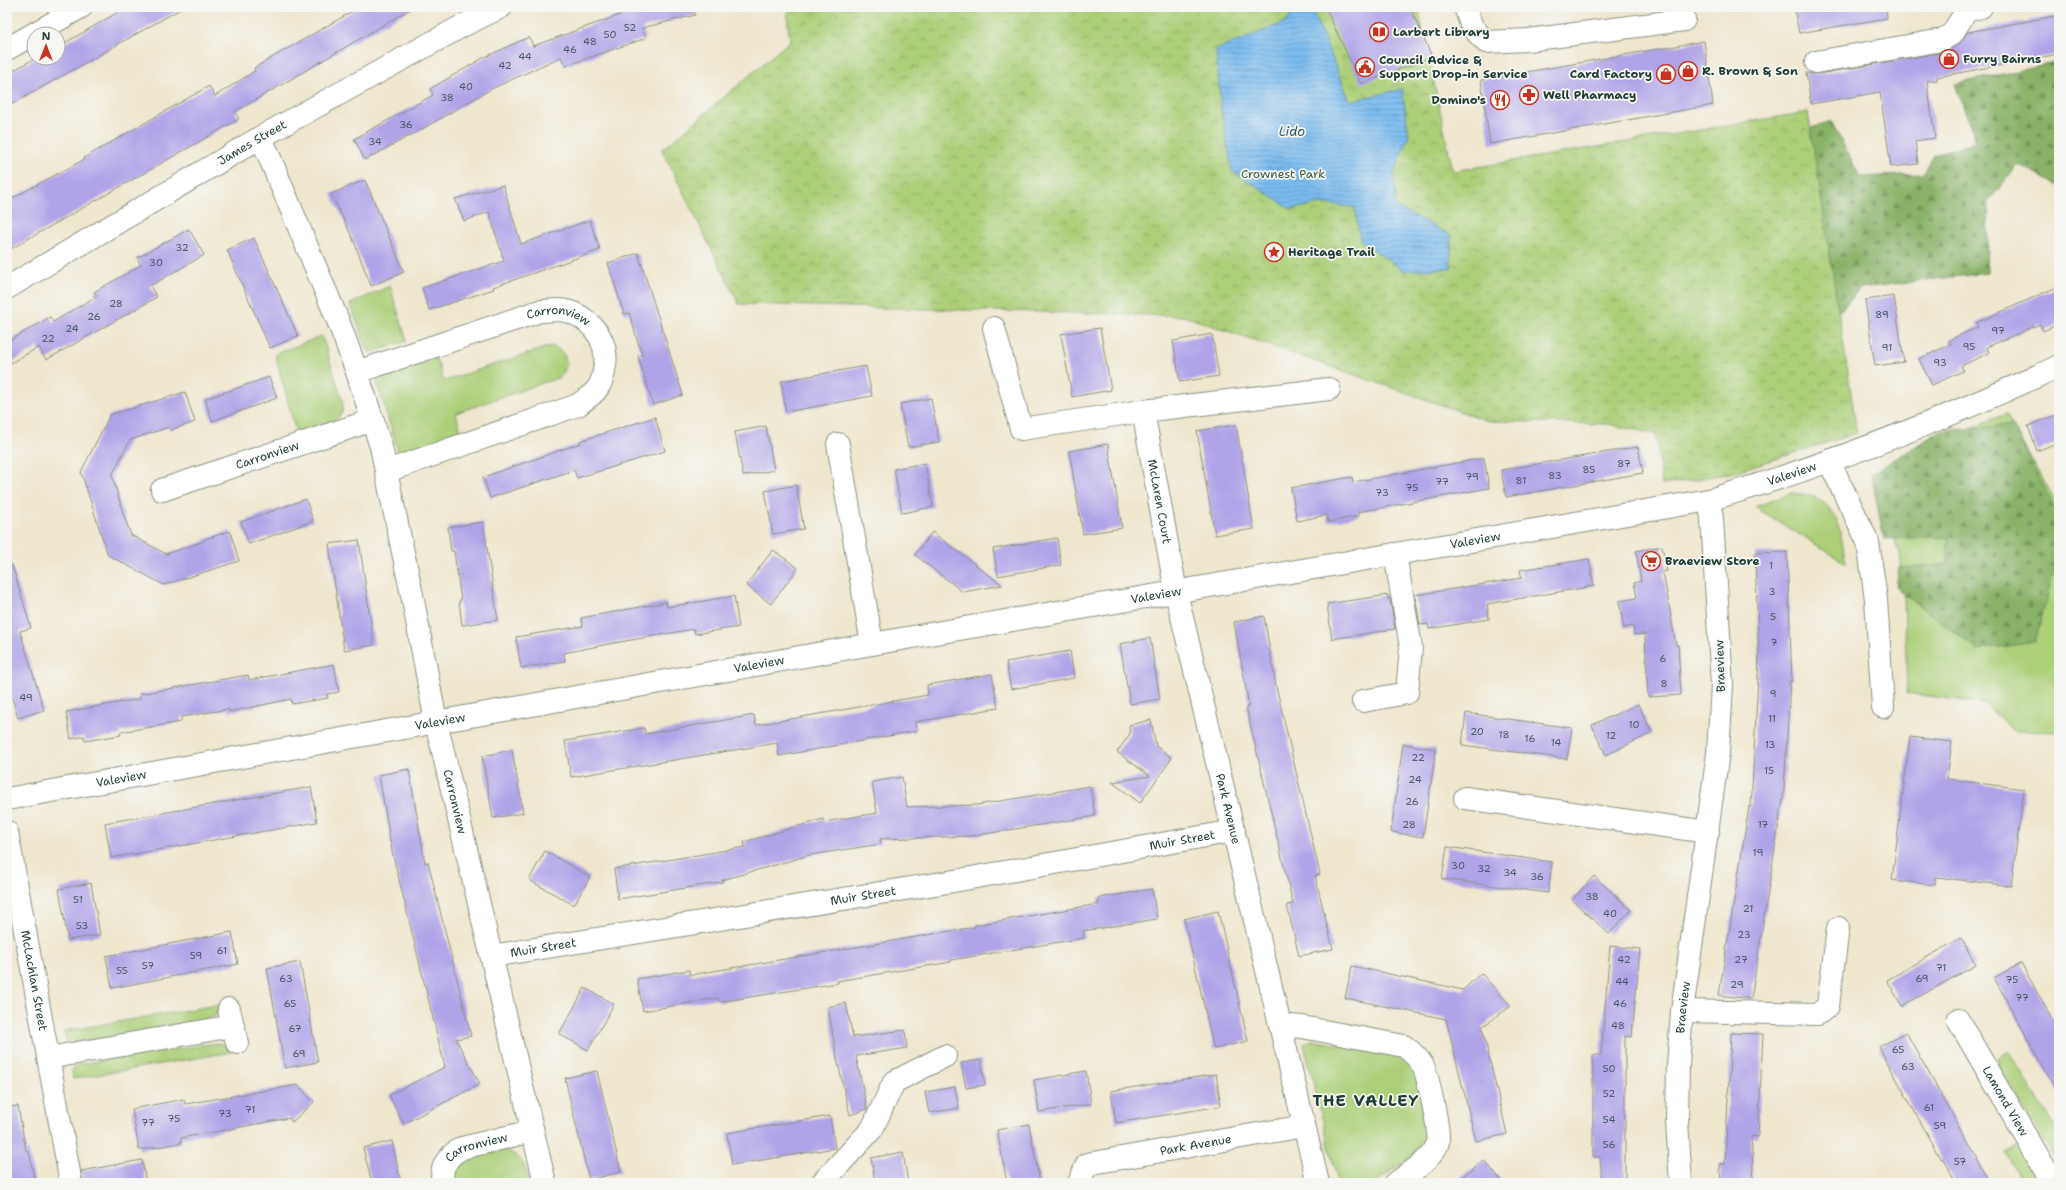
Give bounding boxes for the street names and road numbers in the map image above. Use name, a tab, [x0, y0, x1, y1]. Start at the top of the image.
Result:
street label: James Street	[215, 116, 289, 169]
street label: Carronview	[524, 302, 594, 330]
street label: Carronview	[234, 437, 302, 473]
street label: McLaren Court	[1144, 458, 1175, 545]
street label: Valeview	[1765, 458, 1819, 489]
street label: Valeview	[1449, 528, 1503, 552]
street label: Valeview	[1129, 583, 1183, 607]
street label: Braeview	[1711, 639, 1729, 693]
street label: Valeview	[732, 652, 786, 677]
street label: Valeview	[413, 709, 467, 734]
street label: Valeview	[95, 766, 148, 791]
street label: Carronview	[439, 768, 470, 836]
street label: Park Avenue	[1212, 772, 1244, 846]
street label: Muir Street	[1148, 827, 1217, 854]
street label: Muir Street	[829, 883, 897, 909]
street label: McLachlan Street	[17, 929, 51, 1032]
street label: Muir Street	[509, 934, 577, 961]
street label: Braeview	[1672, 980, 1694, 1034]
street label: Lamond View	[1979, 1063, 2032, 1140]
street label: Carronview	[441, 1129, 510, 1165]
street label: Park Avenue	[1159, 1131, 1233, 1159]

